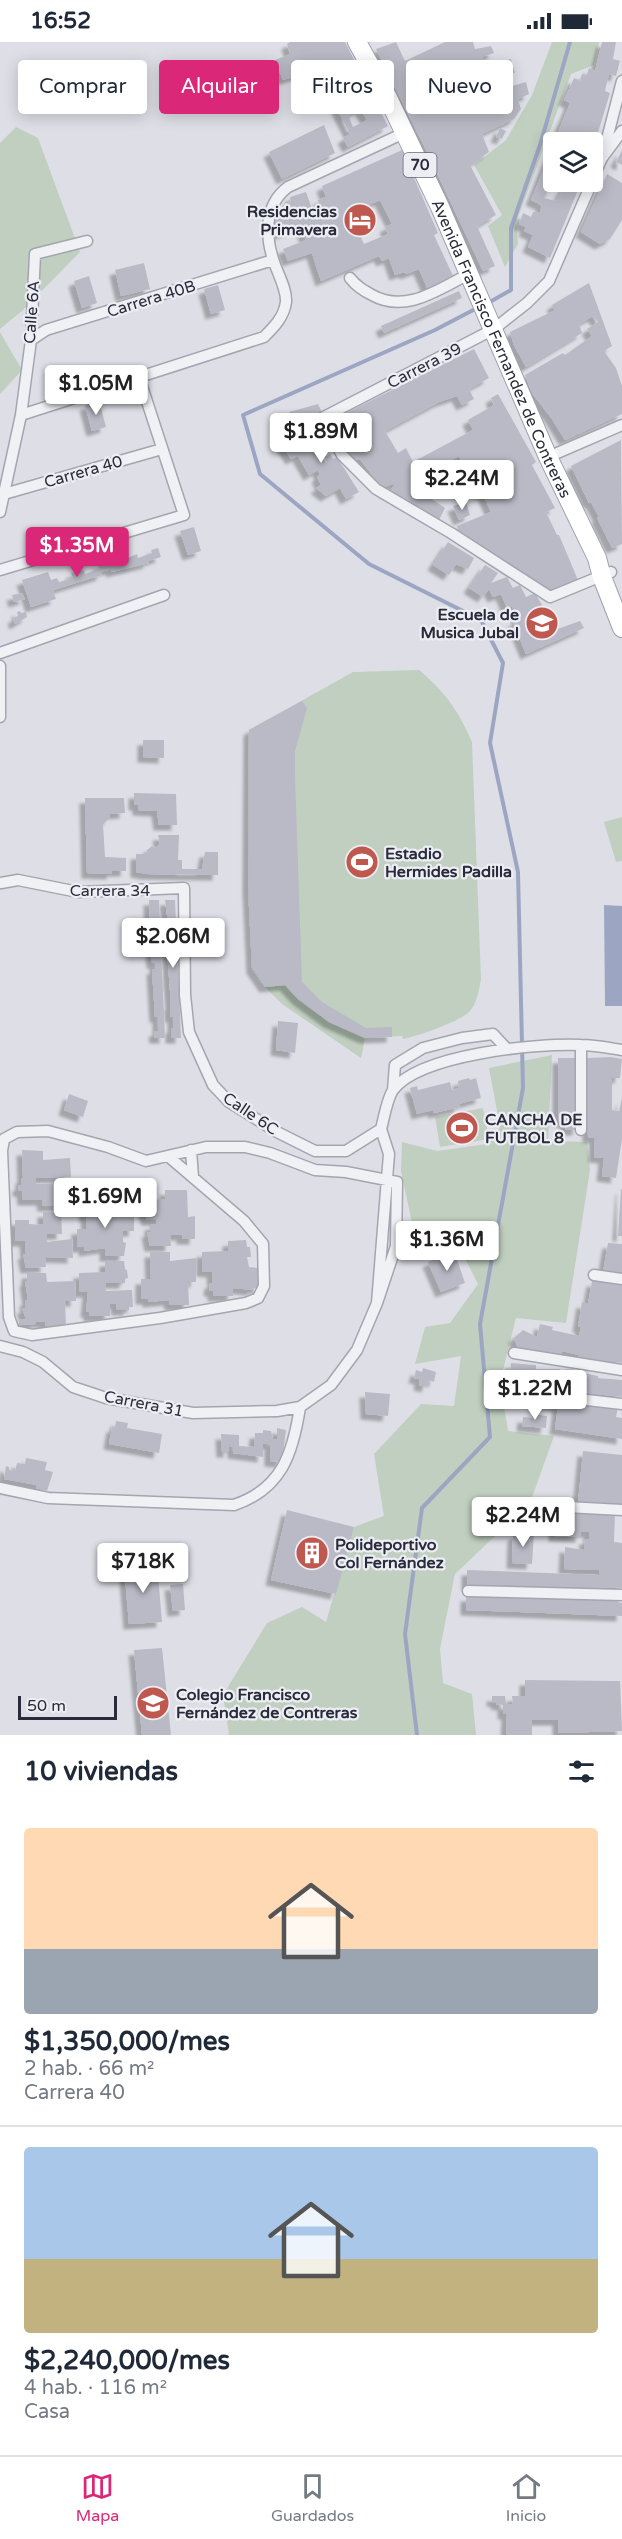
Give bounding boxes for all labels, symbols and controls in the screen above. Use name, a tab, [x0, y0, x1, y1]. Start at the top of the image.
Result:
text: 16:52	[30, 8, 91, 34]
chip: Comprar	[18, 60, 147, 114]
chip: Alquilar	[159, 60, 279, 114]
chip: Filtros	[291, 60, 394, 114]
chip: Nuevo	[406, 60, 513, 114]
map controls	[543, 132, 603, 192]
button: layers	[543, 132, 603, 192]
road number: 70	[404, 153, 436, 177]
street label: Avenida Francisco Fernandez de Contreras	[427, 196, 575, 501]
place label: Residencias Primavera	[247, 202, 337, 240]
hotel icon: Residencias Primavera	[342, 202, 378, 238]
street label: Carrera 40B	[105, 276, 198, 322]
street label: Calle 6A	[20, 280, 44, 344]
street label: Carrera 39	[384, 339, 465, 393]
pin: $1.05M	[47, 365, 145, 416]
text: $1.05M	[59, 372, 133, 396]
pin: $1.89M	[272, 413, 370, 464]
text: $1.89M	[284, 420, 358, 444]
street label: Carrera 40	[42, 451, 125, 493]
pin: $2.24M	[413, 460, 511, 511]
text: $2.24M	[425, 467, 499, 491]
pin: $1.35M	[28, 527, 126, 578]
text: $1.35M	[40, 534, 114, 558]
place label: Escuela de Musica Jubal	[420, 605, 519, 643]
school or university icon: Escuela de Musica Jubal	[524, 605, 560, 641]
sports icon: Estadio Hermides Padilla	[344, 844, 380, 880]
place label: Estadio Hermides Padilla	[385, 844, 512, 882]
street label: Carrera 34	[70, 881, 150, 901]
pin: $2.06M	[124, 918, 222, 969]
text: $2.06M	[136, 925, 210, 949]
street label: Calle 6C	[219, 1088, 282, 1140]
sports icon: CANCHA DE FUTBOL 8	[444, 1110, 480, 1146]
place label: CANCHA DE FUTBOL 8	[485, 1110, 582, 1148]
pin: $1.69M	[56, 1178, 154, 1229]
text: $1.69M	[68, 1185, 142, 1209]
pin: $1.36M	[398, 1221, 496, 1272]
text: $1.36M	[410, 1228, 484, 1252]
pin: $1.22M	[486, 1370, 584, 1421]
text: $1.22M	[498, 1377, 572, 1401]
street label: Carrera 31	[102, 1386, 185, 1421]
pin: $2.24M	[474, 1497, 572, 1548]
text: $2.24M	[486, 1504, 560, 1528]
building icon: Polideportivo Col Fernández	[294, 1535, 330, 1571]
place label: Polideportivo Col Fernández	[335, 1535, 444, 1573]
pin: $718K	[101, 1543, 185, 1594]
text: $718K	[111, 1550, 175, 1574]
school or university icon: Colegio Francisco Fernández de Contreras	[135, 1685, 171, 1721]
place label: Colegio Francisco Fernández de Contreras	[176, 1685, 358, 1723]
scale bar	[18, 1693, 117, 1720]
text: 50 m	[27, 1696, 66, 1716]
icon: filters	[565, 1755, 598, 1788]
text: 10 viviendas	[24, 1756, 178, 1787]
icon: home	[257, 1867, 365, 1975]
text: $1,350,000/mes	[24, 2026, 230, 2057]
text: 2 hab. · 66 m²	[24, 2057, 154, 2081]
text: Carrera 40	[24, 2081, 125, 2105]
icon: home	[257, 2186, 365, 2294]
text: $2,240,000/mes	[24, 2345, 230, 2376]
text: 4 hab. · 116 m²	[24, 2376, 167, 2400]
text: Casa	[24, 2400, 70, 2424]
tab: Mapa	[76, 2470, 119, 2526]
tab: Guardados	[271, 2470, 354, 2526]
tab: Inicio	[506, 2470, 546, 2526]

